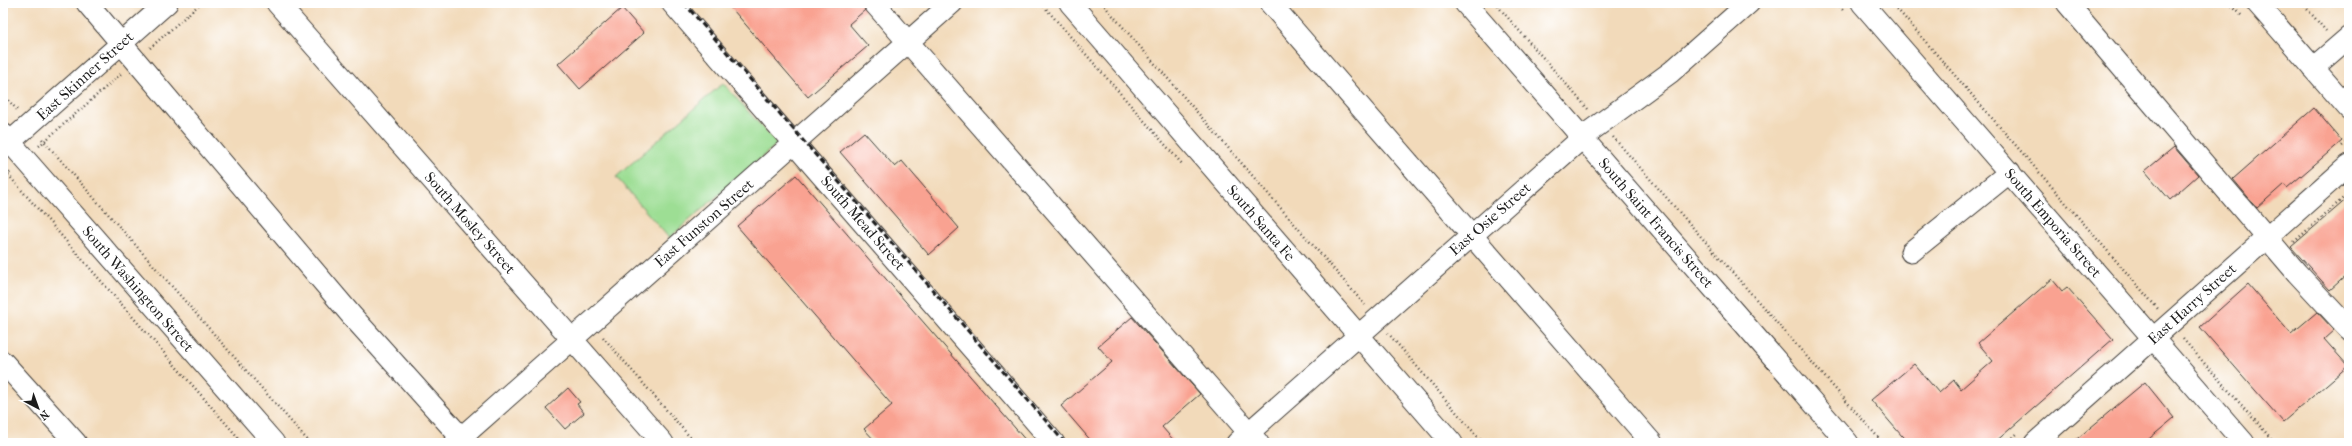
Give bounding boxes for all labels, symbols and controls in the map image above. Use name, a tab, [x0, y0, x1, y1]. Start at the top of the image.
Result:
street label: East Skinner Street	[33, 27, 138, 124]
street label: South Saint Francis Street	[1595, 154, 1718, 292]
street label: South Emporia Street	[2001, 165, 2106, 282]
street label: South Mosley Street	[421, 168, 520, 278]
street label: South Mead Street	[817, 172, 909, 274]
street label: East Funston Street	[651, 175, 758, 271]
street label: East Osie Street	[1446, 178, 1535, 259]
street label: South Santa Fe	[1223, 181, 1299, 265]
street label: South Washington Street	[78, 222, 198, 356]
street label: East Harry Street	[2144, 259, 2240, 348]
north arrow	[18, 388, 58, 428]
text: N	[36, 408, 52, 423]

